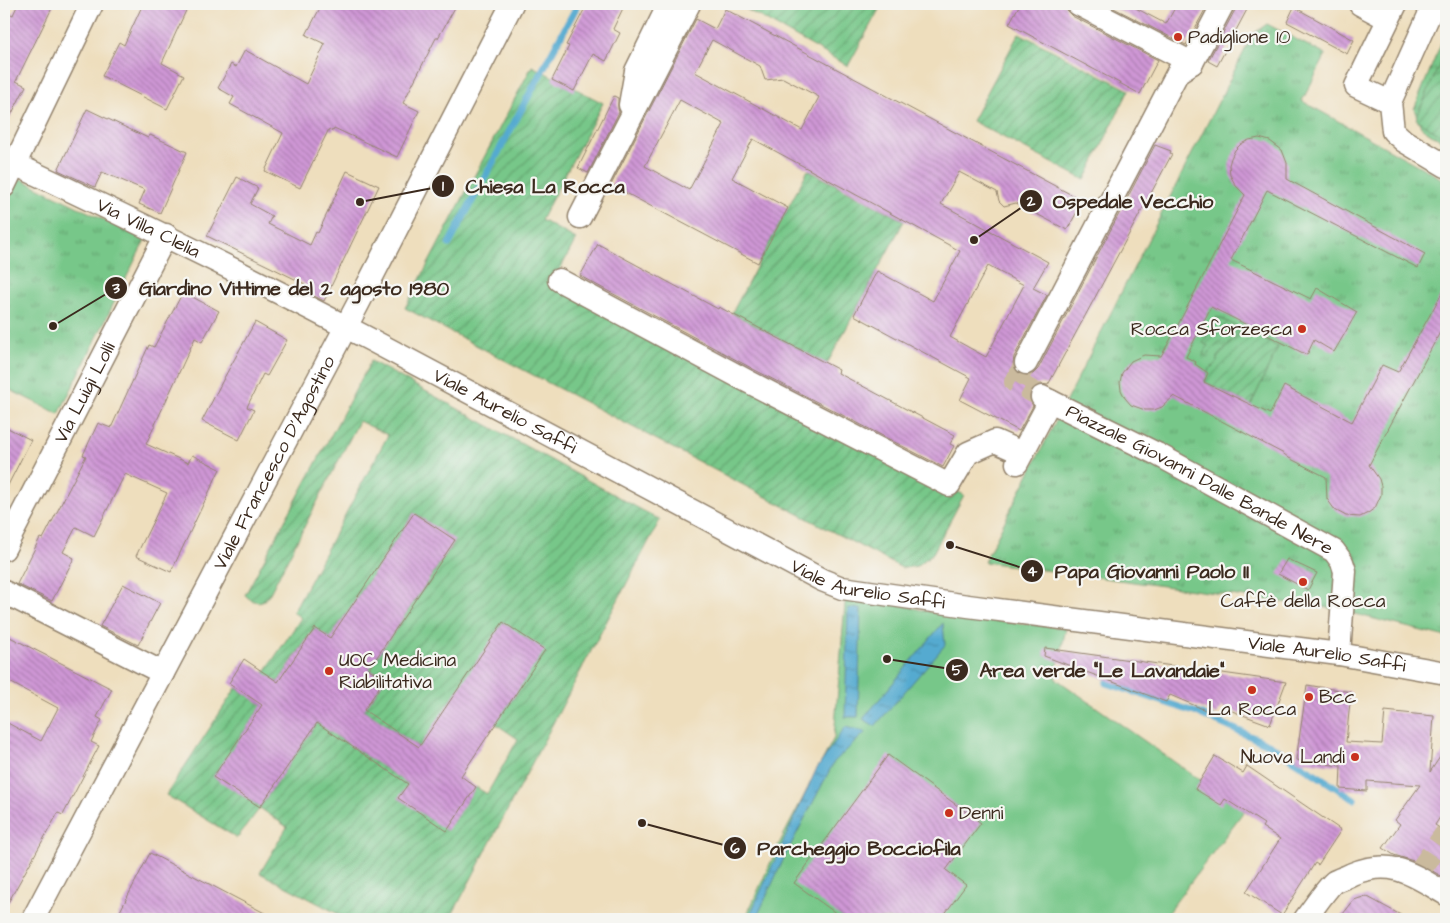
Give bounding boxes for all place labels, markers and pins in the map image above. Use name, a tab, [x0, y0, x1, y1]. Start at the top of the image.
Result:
place label: Padiglione 10	[1188, 24, 1291, 52]
marker: Padiglione 10	[1172, 31, 1184, 43]
callout: Chiesa La Rocca	[431, 168, 635, 203]
callout: Ospedale Vecchio	[1018, 183, 1224, 218]
callout: Giardino Vittime del 2 agosto 1980	[103, 271, 459, 306]
place label: Rocca Sforzesca	[1131, 316, 1292, 343]
marker: Rocca Sforzesca	[1296, 323, 1308, 335]
callout: Papa Giovanni Paolo II	[1020, 553, 1259, 588]
marker: Caffè della Rocca	[1297, 576, 1309, 588]
place label: Caffè della Rocca	[1221, 588, 1386, 615]
place label: UOC Medicina Riabilitativa	[339, 647, 456, 696]
callout: Area verde "Le Lavandaie"	[945, 652, 1235, 687]
marker: UOC Medicina Riabilitativa	[323, 665, 335, 677]
marker: La Rocca	[1246, 684, 1258, 696]
place label: Bcc	[1319, 684, 1357, 711]
marker: Bcc	[1303, 691, 1315, 703]
place label: La Rocca	[1208, 696, 1297, 723]
place label: Nuova Landi	[1241, 744, 1345, 771]
marker: Nuova Landi	[1349, 751, 1361, 763]
place label: Denni	[959, 800, 1004, 827]
marker: Denni	[943, 807, 955, 819]
callout: Parcheggio Bocciofila	[722, 830, 971, 865]

